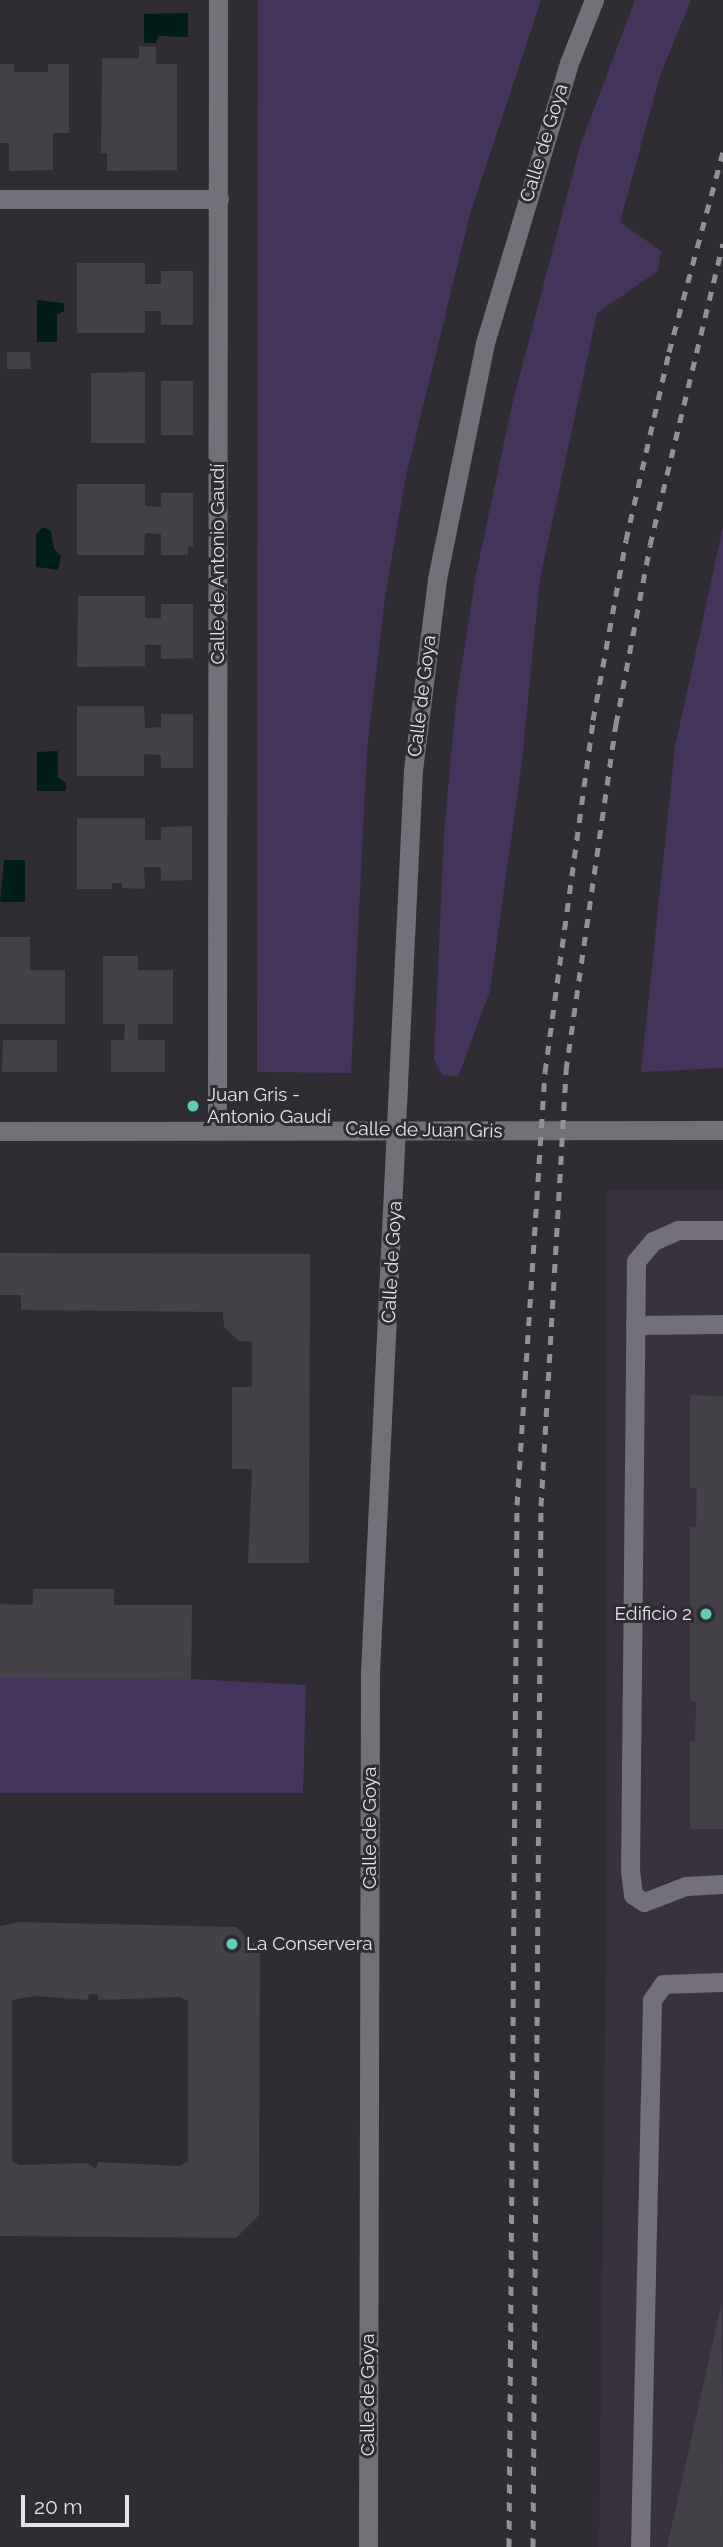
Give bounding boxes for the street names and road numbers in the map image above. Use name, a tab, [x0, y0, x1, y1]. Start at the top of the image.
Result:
street label: Calle de Goya	[515, 81, 573, 205]
street label: Calle de Antonio Gaudí	[207, 463, 229, 665]
street label: Calle de Goya	[403, 634, 441, 758]
street label: Calle de Juan Gris	[345, 1117, 503, 1143]
street label: Calle de Goya	[377, 1200, 407, 1324]
street label: Calle de Goya	[359, 1767, 381, 1889]
street label: Calle de Goya	[357, 2334, 379, 2456]

